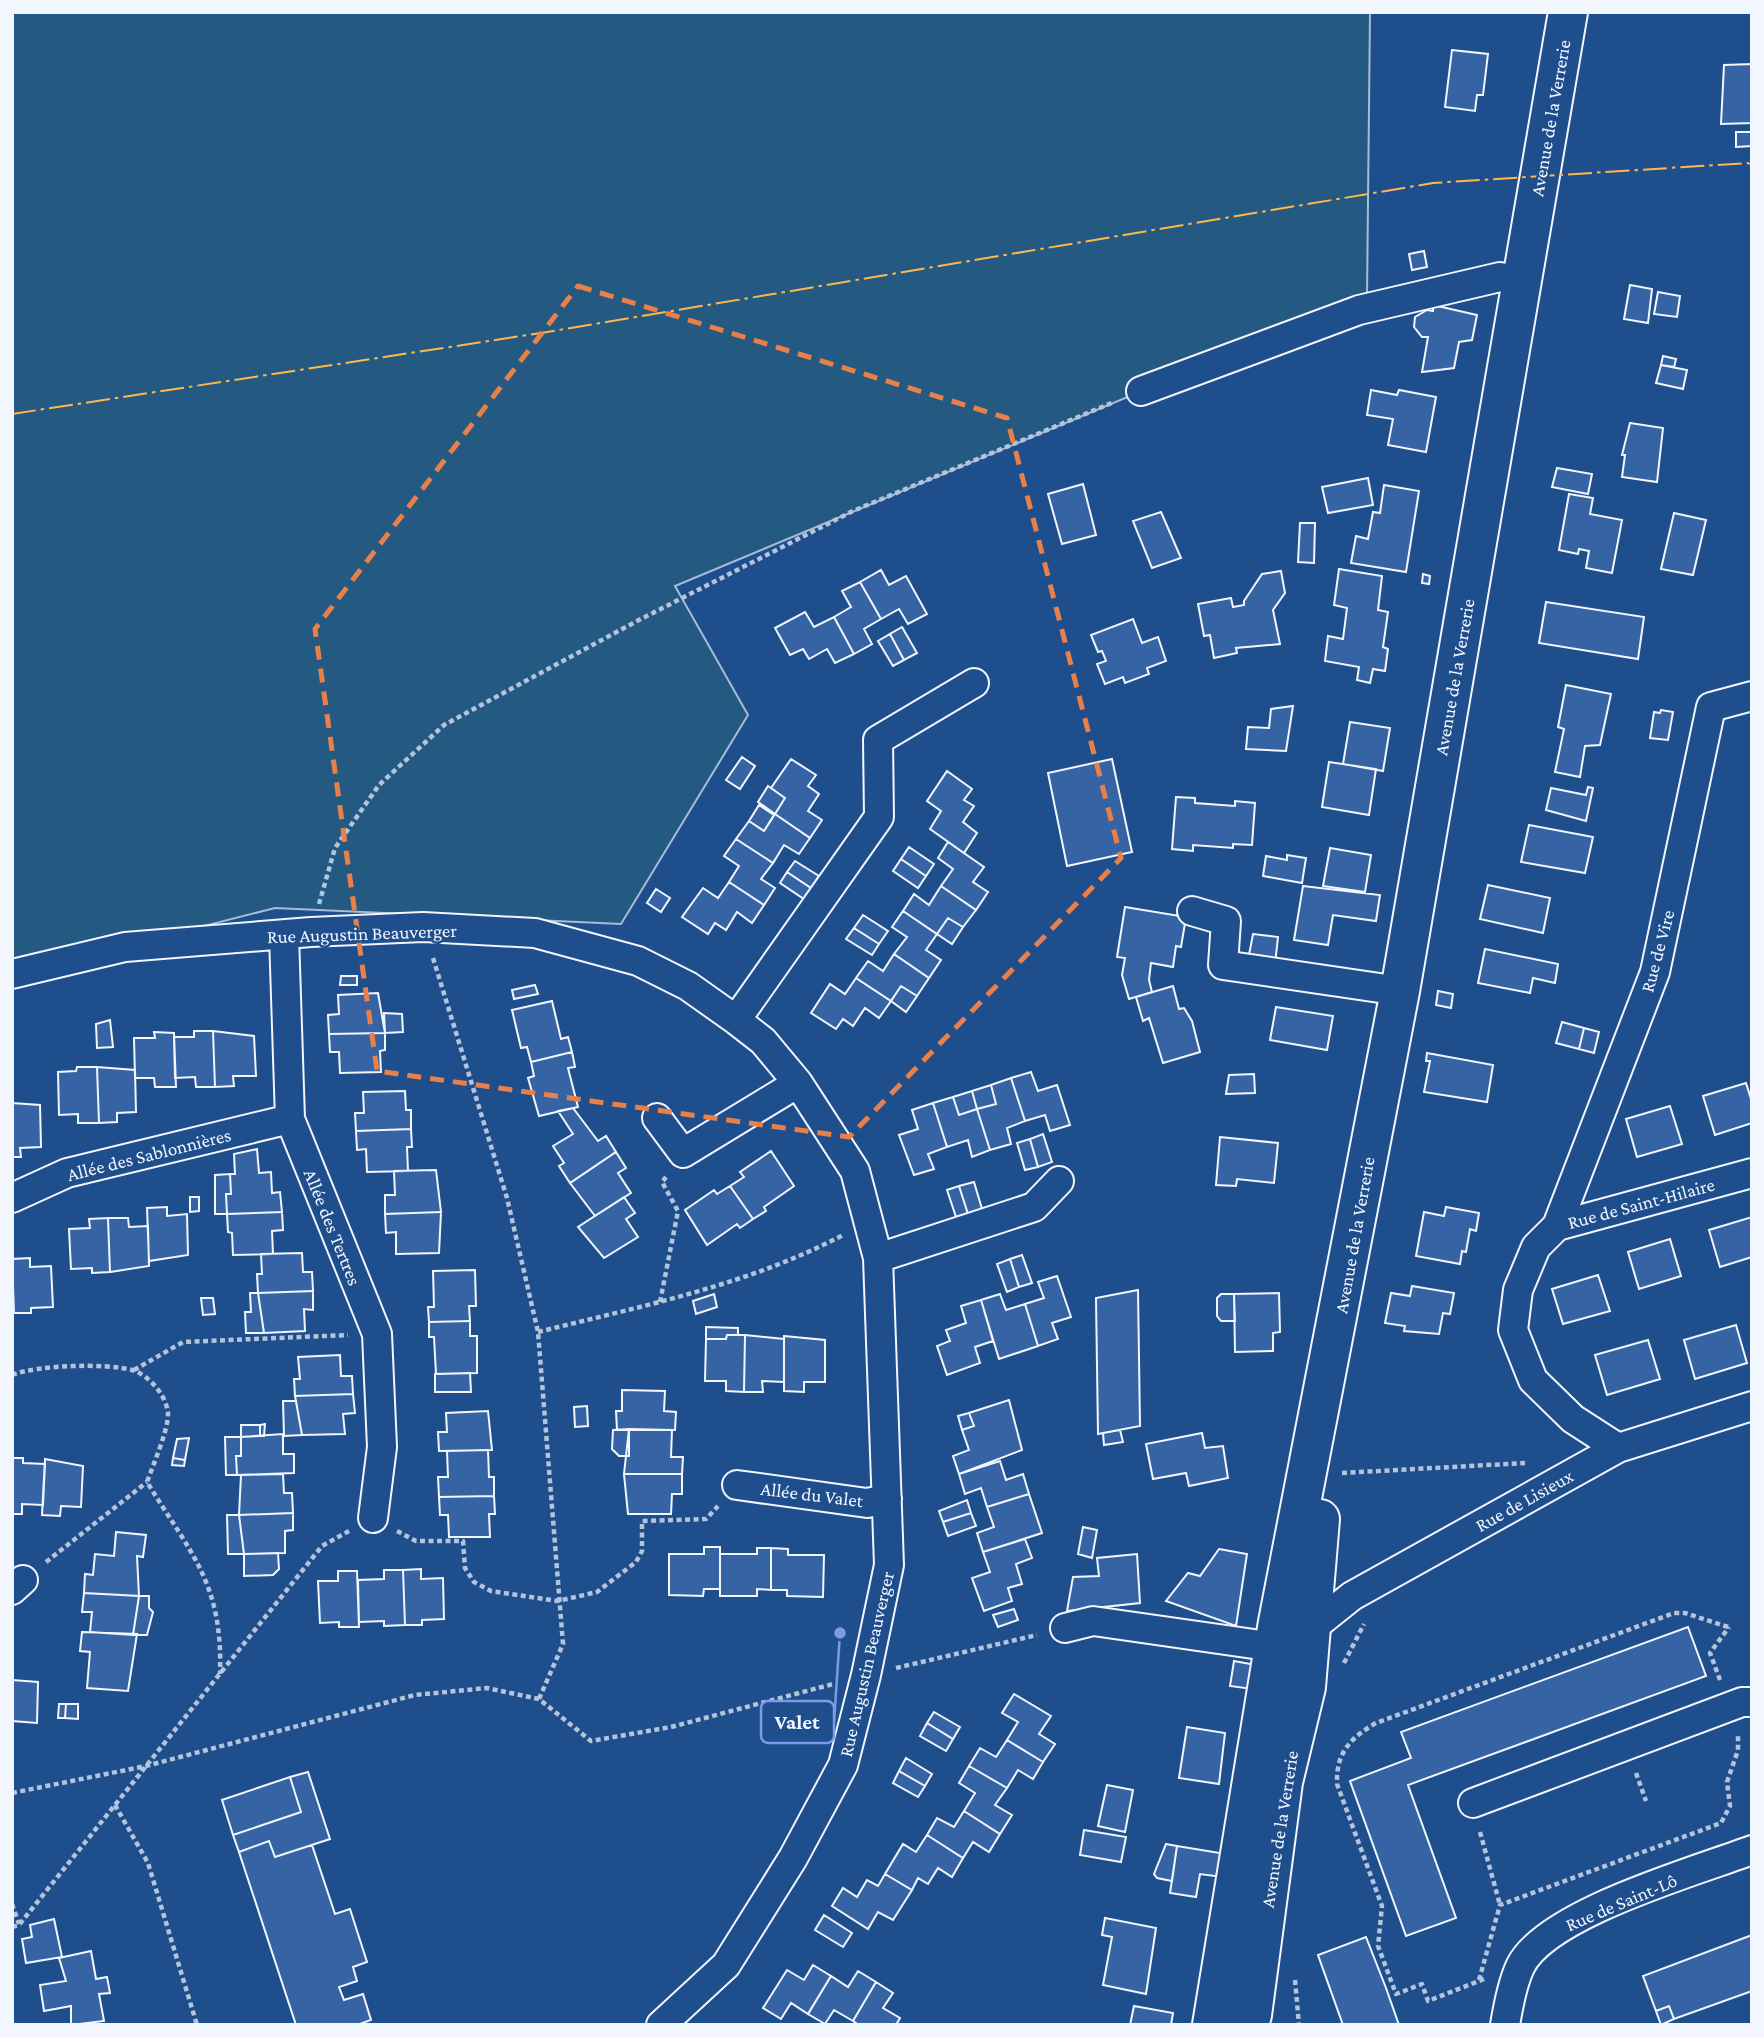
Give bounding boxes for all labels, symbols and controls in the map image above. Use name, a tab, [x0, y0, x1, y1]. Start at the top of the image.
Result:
street label: Avenue de la Verrerie	[1526, 38, 1575, 198]
street label: Avenue de la Verrerie	[1430, 597, 1479, 757]
street label: Rue de Vire	[1636, 908, 1679, 995]
street label: Rue Augustin Beauverger	[267, 920, 458, 947]
street label: Allée des Sablonnières	[65, 1124, 233, 1185]
street label: Avenue de la Verrerie	[1330, 1155, 1379, 1315]
street label: Allée des Tertres	[300, 1166, 365, 1288]
street label: Rue de Saint-Hilaire	[1565, 1174, 1717, 1233]
street label: Rue de Lisieux	[1472, 1465, 1577, 1536]
street label: Allée du Valet	[759, 1478, 865, 1511]
street label: Rue Augustin Beauverger	[835, 1569, 898, 1759]
callout: Valet	[761, 1701, 834, 1743]
text: Valet	[773, 1710, 820, 1734]
street label: Avenue de la Verrerie	[1257, 1749, 1302, 1909]
street label: Rue de Saint-Lô	[1562, 1870, 1680, 1935]

